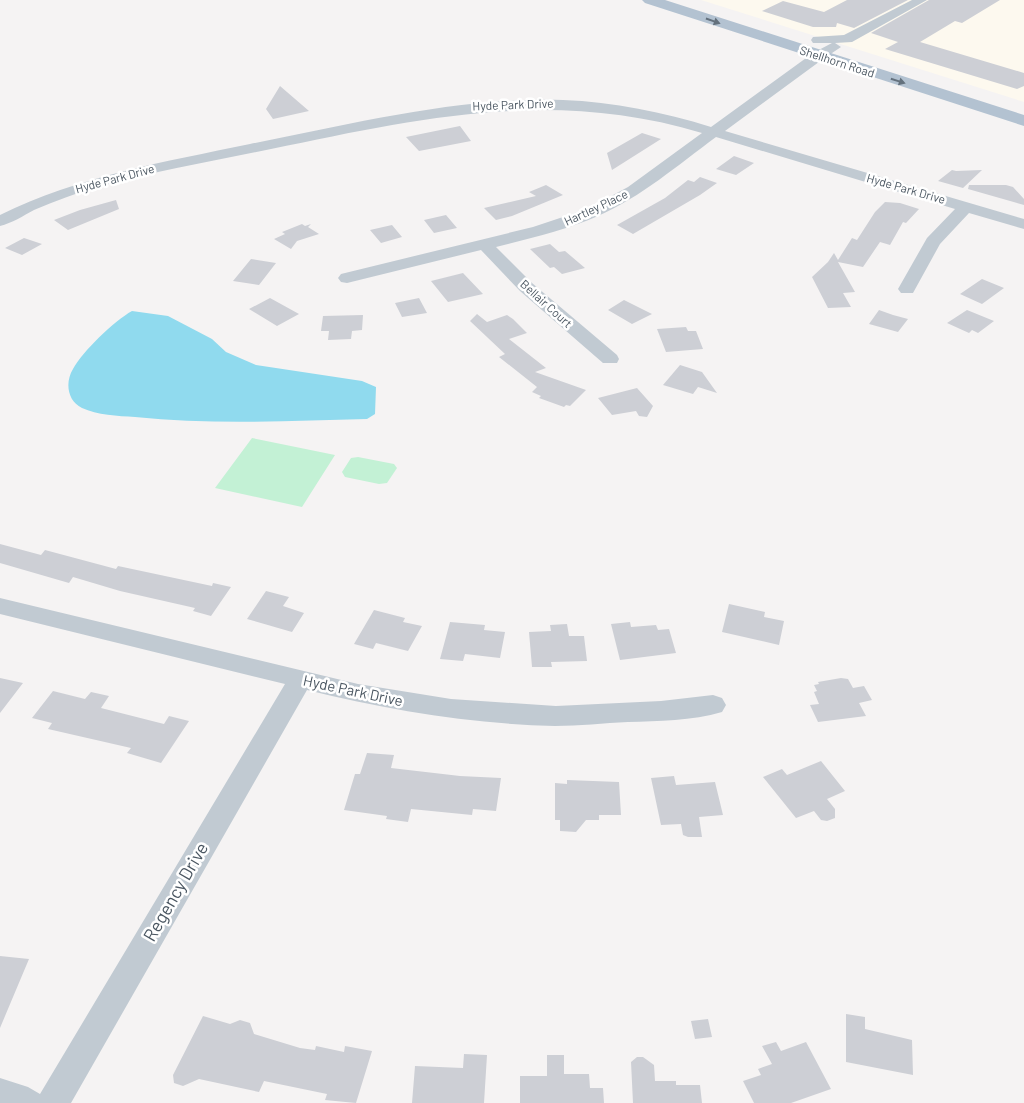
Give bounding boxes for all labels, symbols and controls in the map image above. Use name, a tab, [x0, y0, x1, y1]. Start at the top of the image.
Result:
one-way arrow	[706, 18, 721, 26]
street label: Shellhorn Road	[798, 42, 877, 80]
one-way arrow	[891, 77, 906, 85]
street label: Hyde Park Drive	[472, 96, 554, 112]
street label: Hyde Park Drive	[74, 161, 156, 195]
street label: Hyde Park Drive	[865, 170, 947, 206]
street label: Hartley Place	[562, 186, 630, 228]
street label: Bellair Court	[518, 276, 575, 330]
street label: Hyde Park Drive	[302, 671, 405, 709]
street label: Regency Drive	[138, 838, 212, 945]

